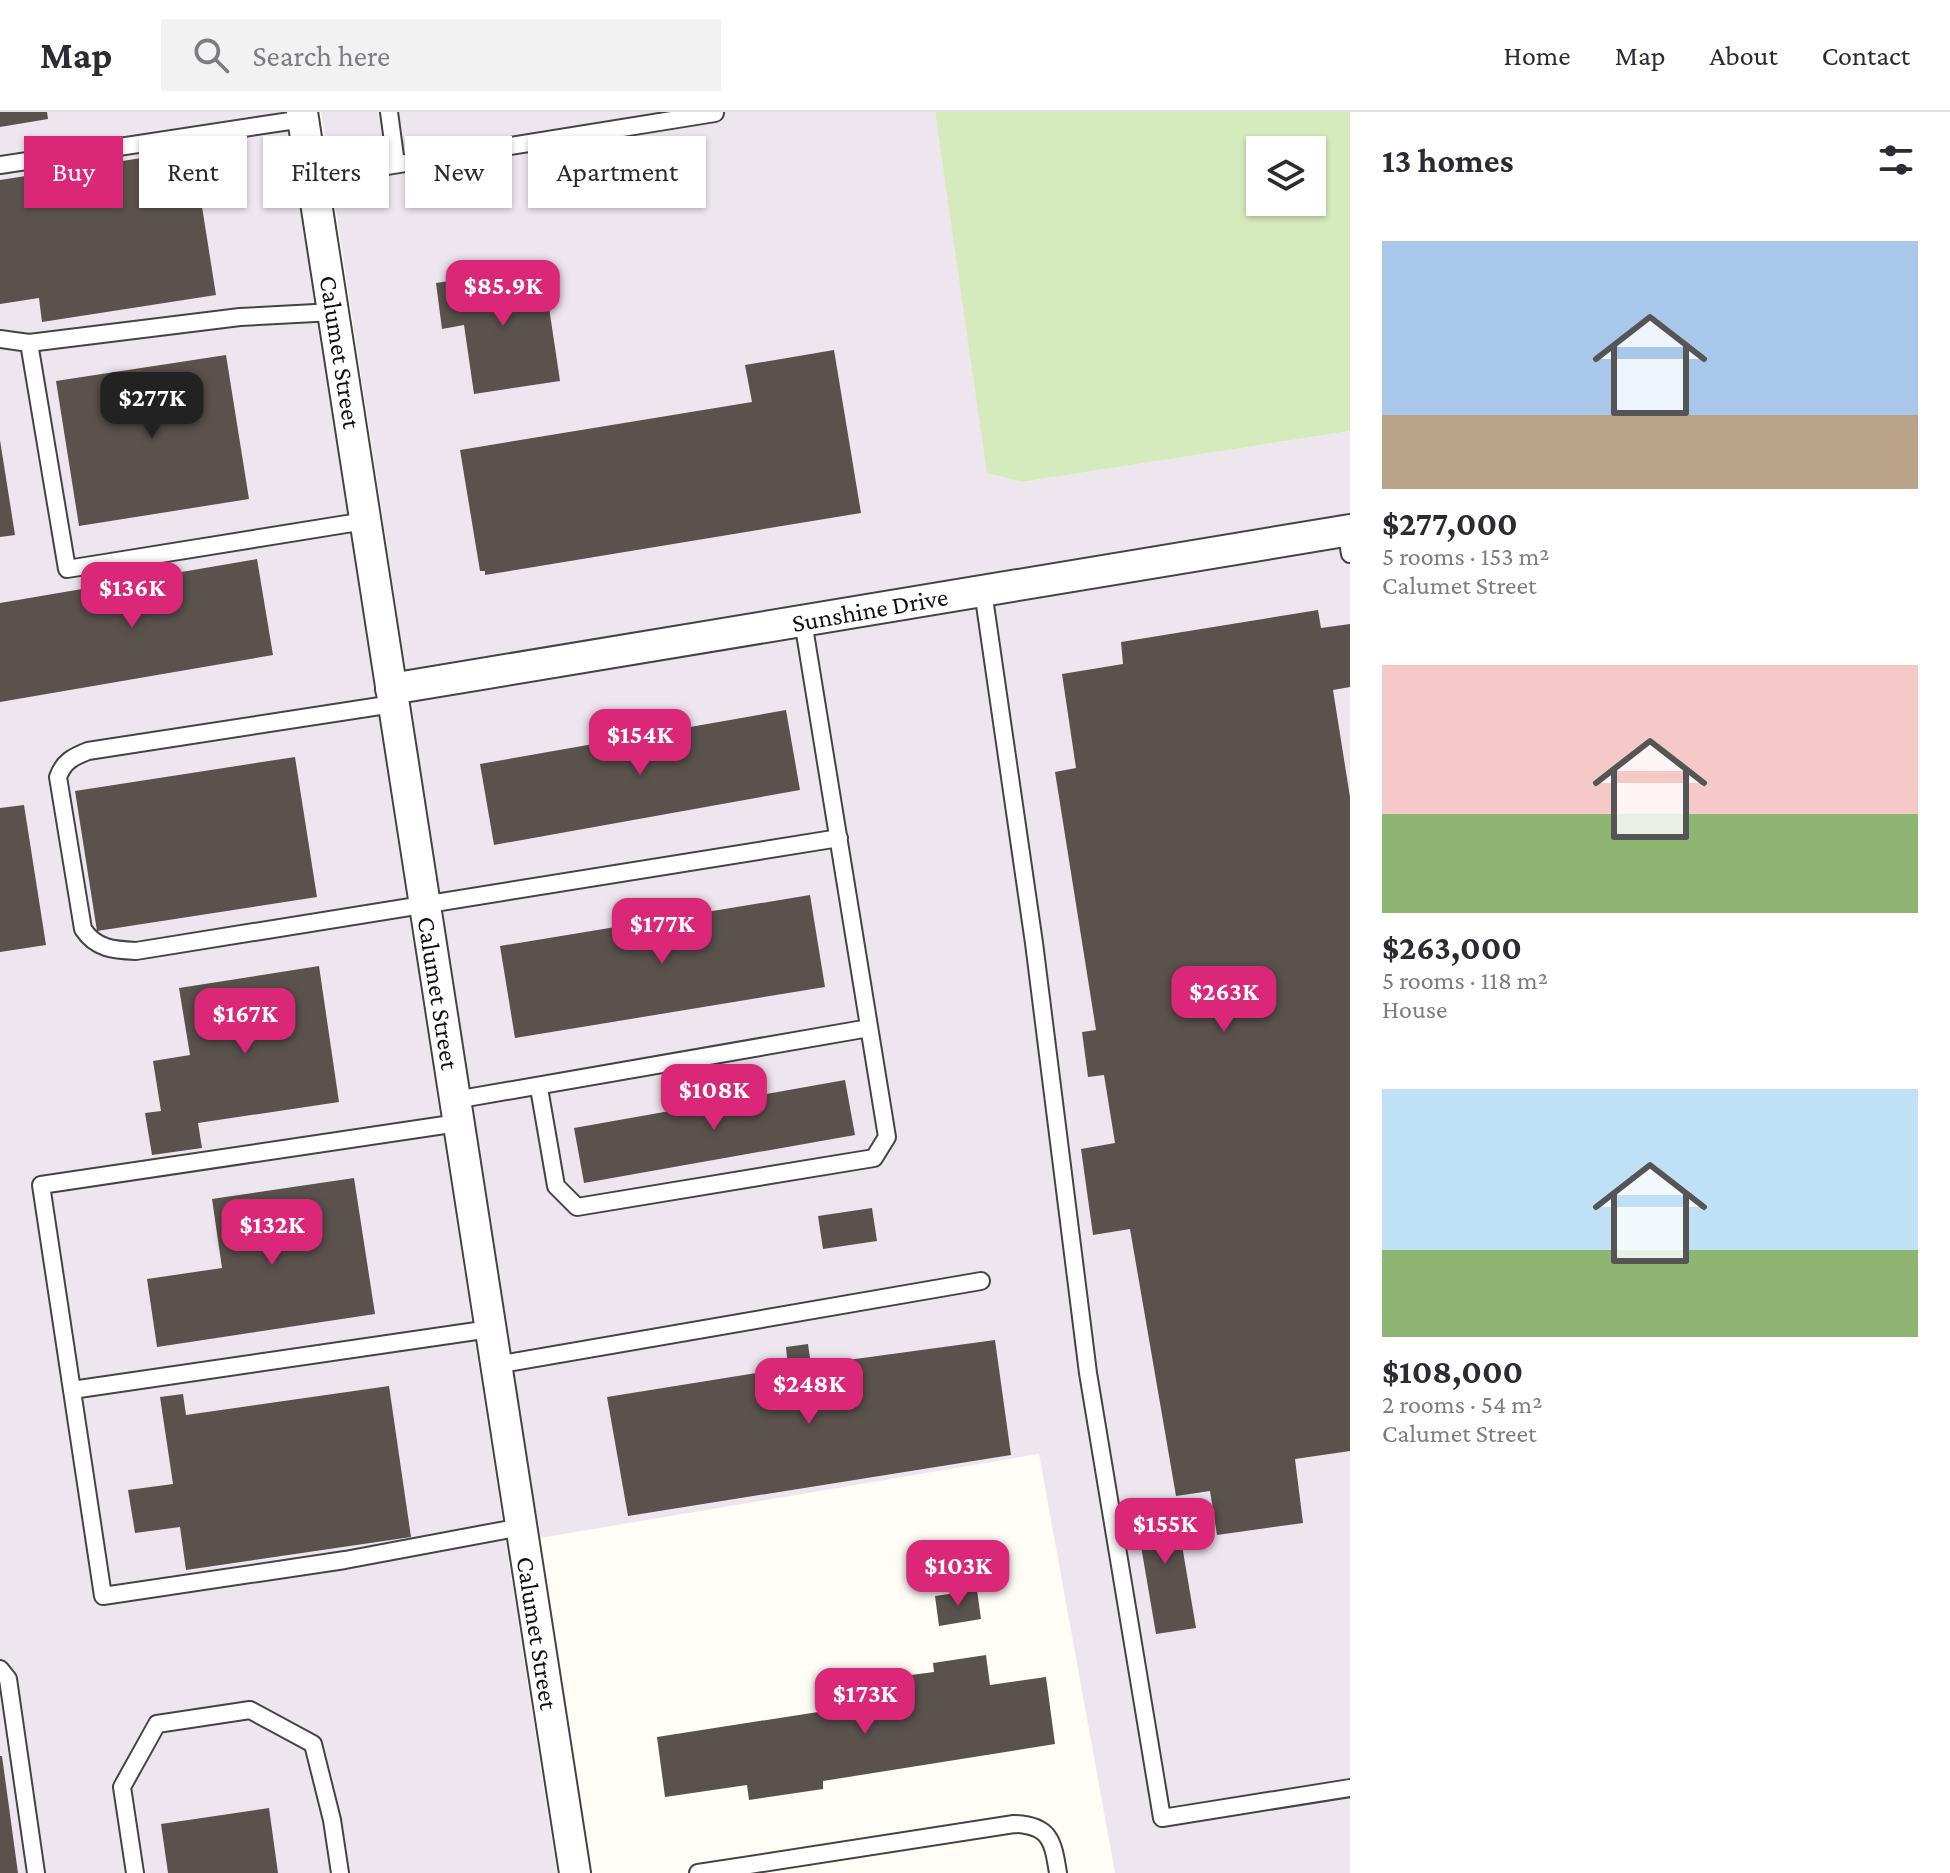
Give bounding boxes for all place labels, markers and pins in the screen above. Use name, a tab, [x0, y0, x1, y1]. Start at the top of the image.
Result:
pin: $85.9K	[438, 260, 568, 328]
pin: $277K	[96, 372, 208, 440]
pin: $136K	[76, 562, 188, 630]
pin: $154K	[584, 709, 696, 777]
pin: $177K	[606, 898, 718, 966]
pin: $263K	[1168, 966, 1280, 1034]
pin: $167K	[189, 988, 301, 1056]
pin: $108K	[658, 1064, 770, 1132]
pin: $132K	[216, 1199, 328, 1267]
pin: $248K	[753, 1358, 865, 1426]
pin: $155K	[1109, 1498, 1221, 1566]
pin: $103K	[902, 1540, 1014, 1608]
pin: $173K	[809, 1668, 921, 1736]

